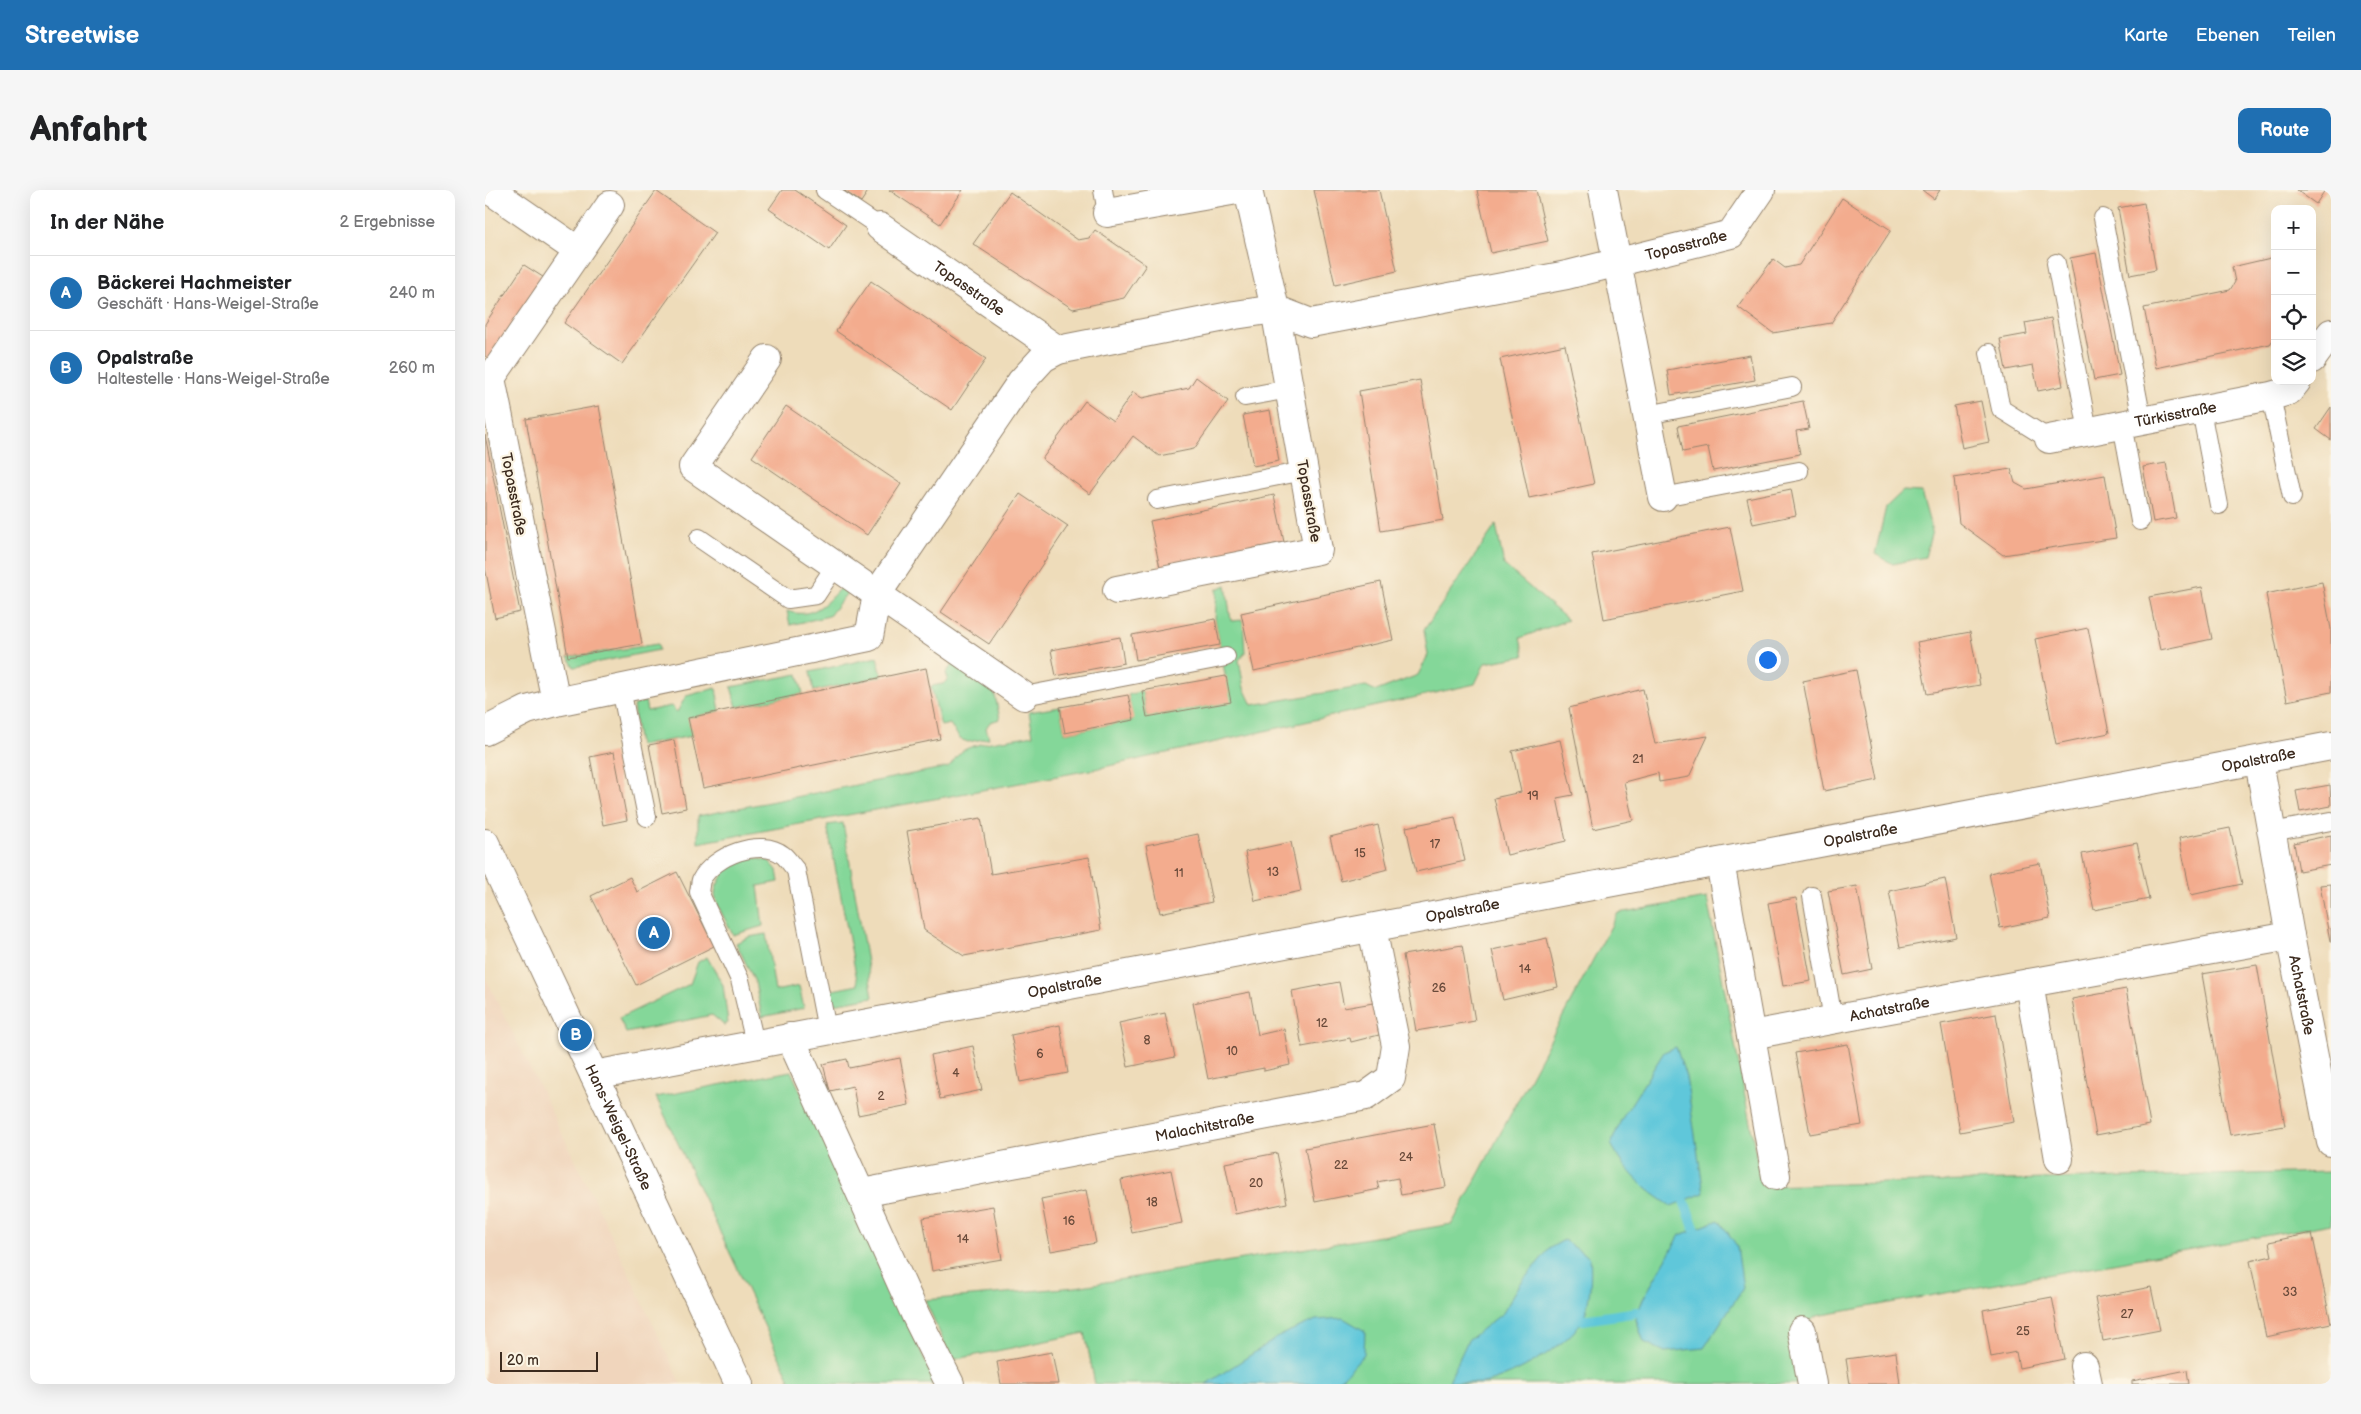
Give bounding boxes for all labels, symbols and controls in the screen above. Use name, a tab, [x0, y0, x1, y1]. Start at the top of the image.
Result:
text: Streetwise	[25, 21, 139, 50]
text: Karte	[2124, 25, 2168, 46]
text: Ebenen	[2196, 25, 2259, 46]
text: Teilen	[2287, 25, 2336, 46]
button: Route	[2238, 108, 2331, 153]
text: Anfahrt	[30, 109, 148, 152]
map controls	[2271, 205, 2316, 385]
button: +	[2271, 205, 2316, 250]
text: In der Nähe	[50, 210, 164, 235]
text: 2 Ergebnisse	[339, 213, 435, 232]
street label: Topasstraße	[1643, 226, 1729, 265]
button: −	[2271, 250, 2316, 295]
street label: Topasstraße	[929, 257, 1008, 320]
text: Bäckerei Hachmeister	[97, 272, 291, 295]
text: A	[61, 284, 71, 303]
text: 240 m	[389, 284, 435, 303]
text: Geschäft · Hans-Weigel-Straße	[97, 295, 319, 314]
button: locate	[2271, 295, 2316, 340]
button: layers	[2271, 340, 2316, 385]
text: Opalstraße	[97, 347, 194, 370]
text: B	[60, 359, 72, 378]
text: 260 m	[389, 359, 435, 378]
text: Haltestelle · Hans-Weigel-Straße	[97, 370, 330, 389]
street label: Türkisstraße	[2133, 398, 2218, 432]
street label: Topasstraße	[496, 451, 531, 537]
street label: Topasstraße	[1292, 458, 1325, 544]
your location	[1755, 647, 1781, 673]
street label: Opalstraße	[2220, 744, 2297, 777]
house number: 21	[1632, 752, 1644, 767]
house number: 19	[1527, 789, 1539, 804]
street label: Opalstraße	[1822, 819, 1899, 852]
house number: 17	[1430, 837, 1440, 852]
house number: 15	[1354, 846, 1366, 861]
house number: 13	[1267, 865, 1279, 880]
house number: 11	[1174, 866, 1184, 881]
street label: Opalstraße	[1424, 895, 1501, 927]
pin: A	[638, 914, 670, 952]
street label: Achatstraße	[2284, 954, 2319, 1037]
house number: 14	[1519, 962, 1532, 977]
street label: Opalstraße	[1026, 970, 1103, 1003]
house number: 26	[1432, 981, 1446, 996]
street label: Achatstraße	[1848, 993, 1931, 1026]
pin: B	[560, 1016, 592, 1054]
house number: 12	[1316, 1016, 1328, 1031]
house number: 8	[1144, 1033, 1151, 1048]
house number: 10	[1226, 1044, 1238, 1059]
house number: 6	[1036, 1047, 1044, 1062]
street label: Hans-Weigel-Straße	[580, 1062, 656, 1193]
house number: 4	[952, 1066, 960, 1081]
house number: 2	[877, 1089, 885, 1104]
street label: Malachitstraße	[1154, 1109, 1256, 1146]
house number: 24	[1399, 1150, 1414, 1165]
house number: 22	[1334, 1158, 1348, 1173]
house number: 20	[1249, 1176, 1263, 1191]
house number: 18	[1146, 1195, 1158, 1210]
house number: 16	[1063, 1214, 1075, 1229]
house number: 14	[957, 1232, 970, 1247]
house number: 33	[2283, 1285, 2297, 1300]
house number: 27	[2121, 1307, 2134, 1322]
house number: 25	[2016, 1324, 2030, 1339]
scale bar	[500, 1349, 597, 1372]
text: 20 m	[507, 1352, 539, 1369]

